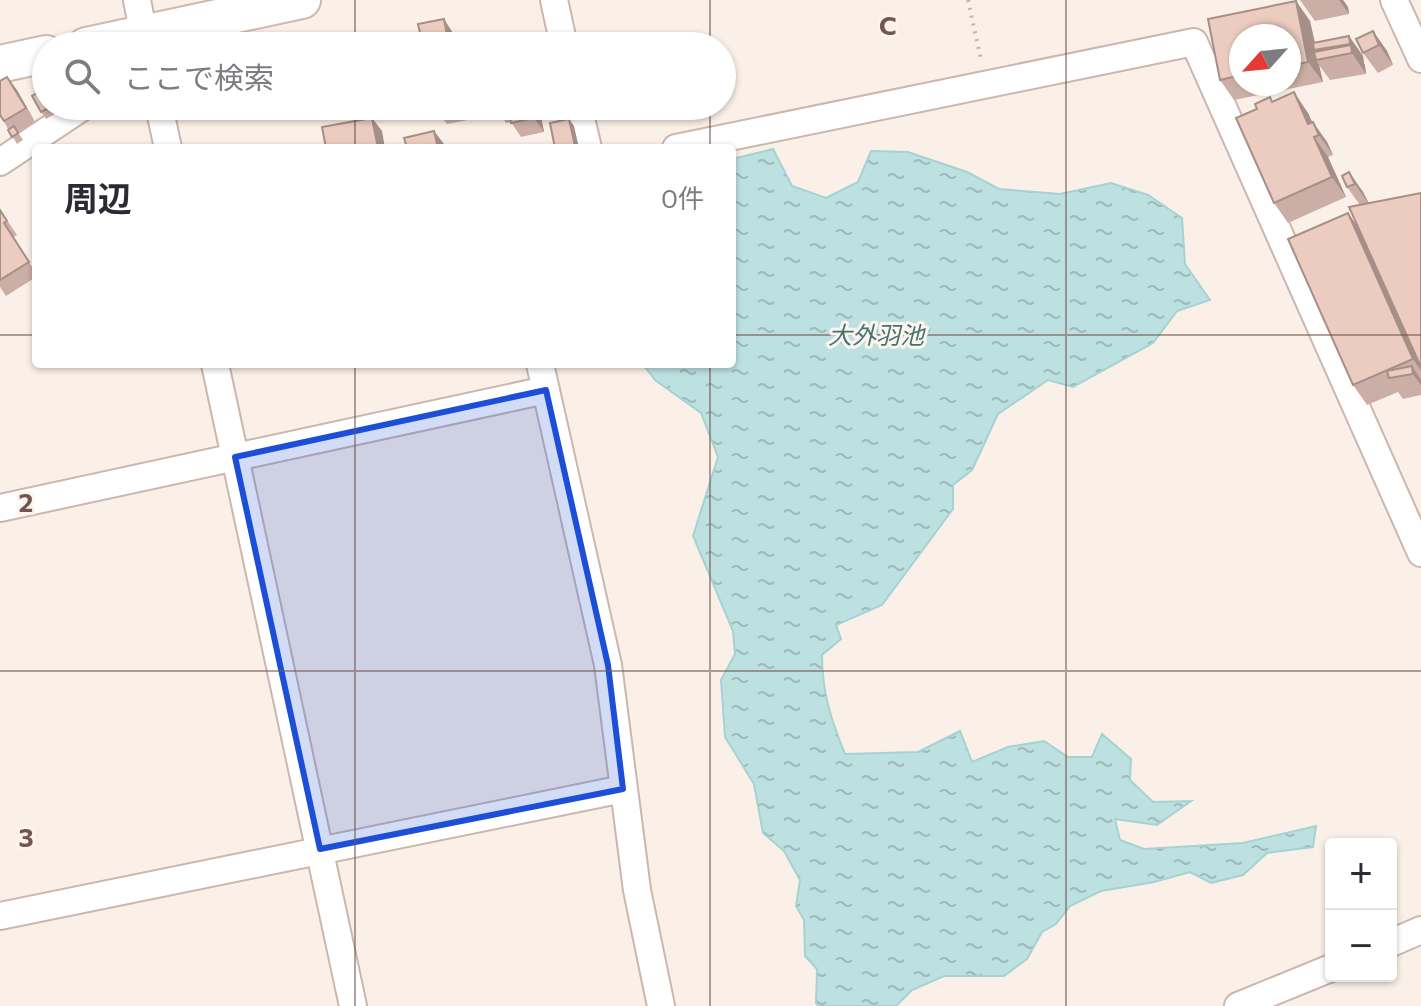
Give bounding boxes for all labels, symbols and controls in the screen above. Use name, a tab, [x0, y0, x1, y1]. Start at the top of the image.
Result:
text: C	[879, 9, 897, 40]
north arrow	[1229, 24, 1301, 96]
search box	[32, 32, 736, 120]
icon: search	[60, 54, 104, 98]
text: ここで検索	[124, 58, 274, 95]
text: 周辺	[64, 176, 132, 218]
text: 0件	[661, 182, 704, 213]
water label: 大外羽池	[828, 320, 926, 349]
text: 2	[19, 486, 33, 517]
text: 3	[18, 821, 34, 852]
map controls	[1325, 838, 1397, 982]
button: +	[1325, 838, 1397, 910]
button: −	[1325, 910, 1397, 982]

